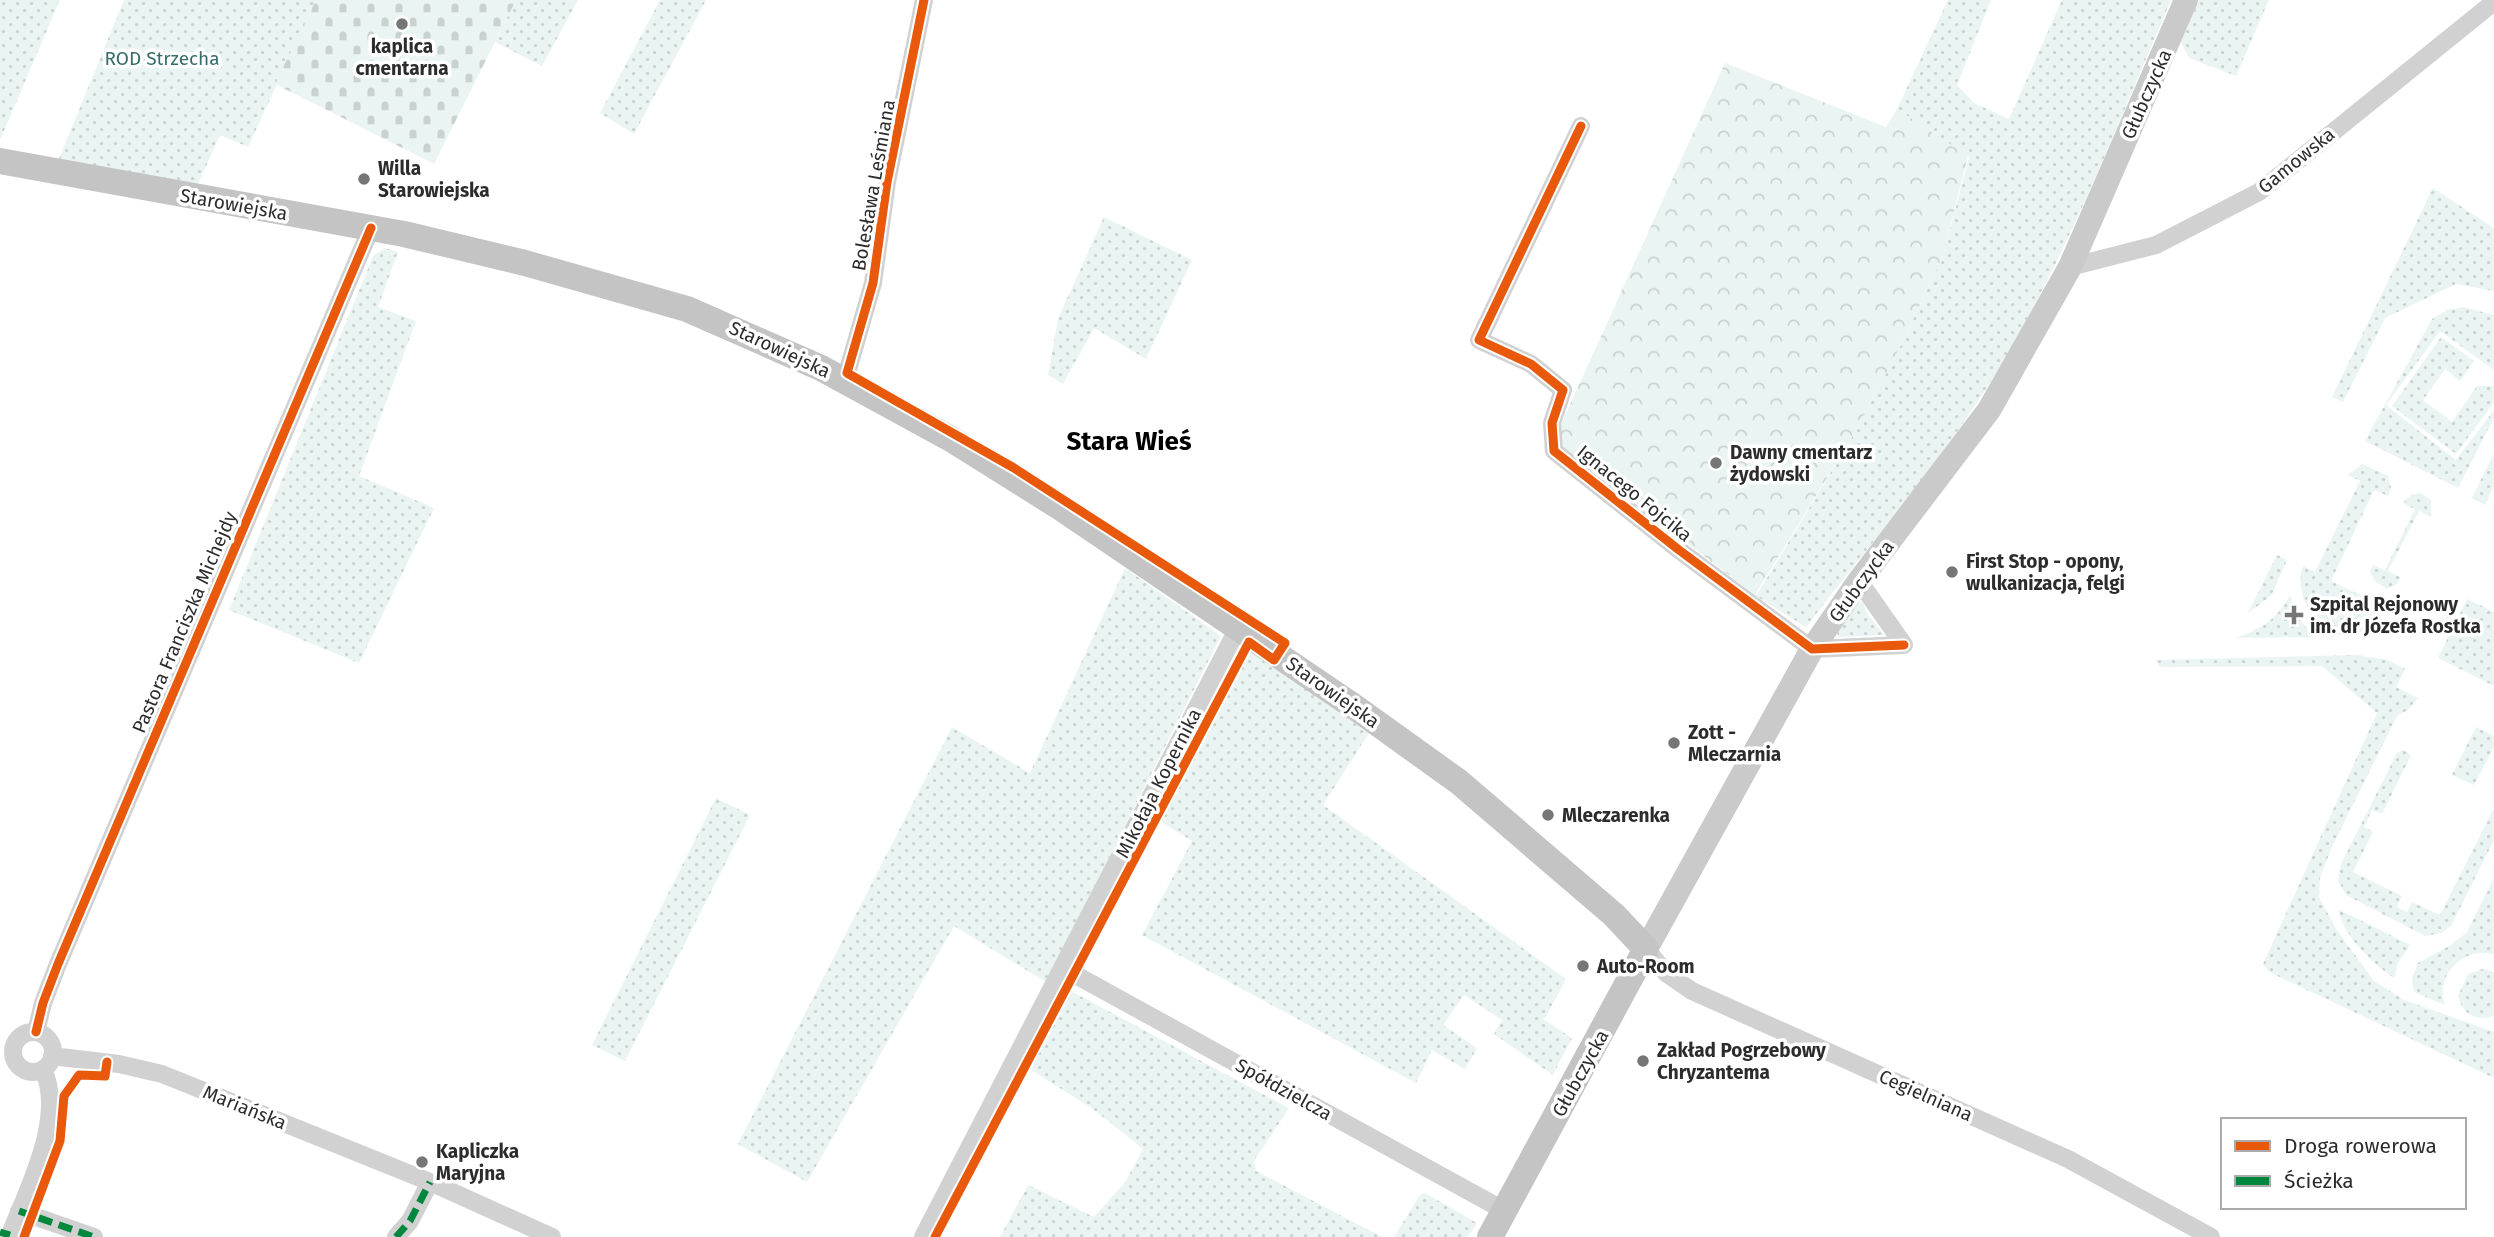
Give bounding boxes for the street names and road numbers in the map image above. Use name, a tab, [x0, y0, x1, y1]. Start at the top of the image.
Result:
street label: Głubczycka	[2116, 46, 2176, 143]
street label: Bolesława Leśmiana	[847, 98, 900, 273]
street label: Gamowska	[2253, 123, 2339, 198]
street label: Starowiejska	[178, 184, 289, 225]
street label: Starowiejska	[726, 316, 834, 383]
street label: Ignacego Fojcika	[1573, 440, 1697, 547]
street label: Pastora Franciszka Michejdy	[127, 507, 242, 737]
street label: Głubczycka	[1824, 536, 1899, 627]
street label: Starowiejska	[1282, 652, 1384, 733]
street label: Mikołaja Kopernika	[1111, 705, 1206, 862]
street label: Głubczycka	[1547, 1026, 1614, 1121]
street label: Spółdzielcza	[1231, 1054, 1336, 1125]
street label: Cegielniana	[1875, 1065, 1976, 1126]
street label: Mariańska	[200, 1080, 290, 1135]

